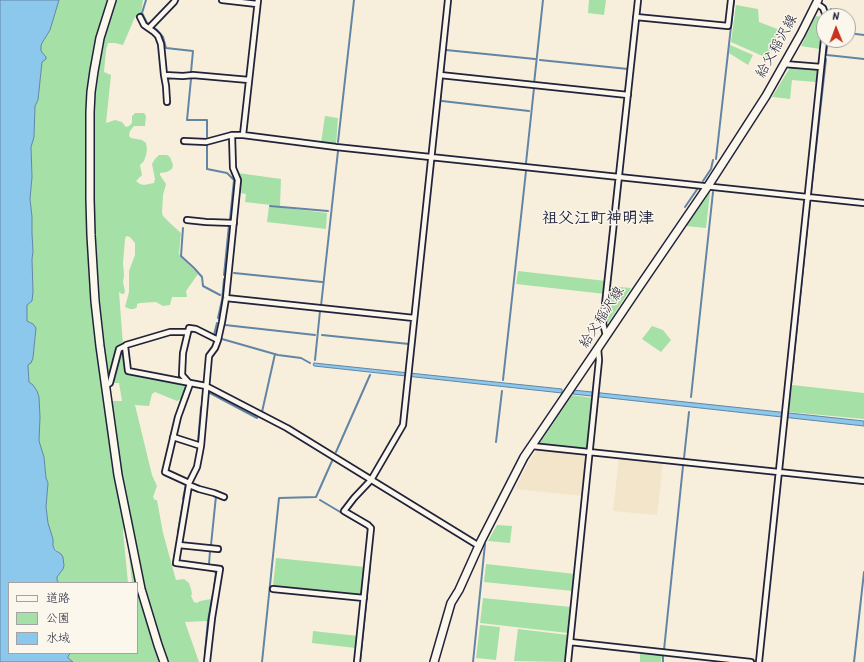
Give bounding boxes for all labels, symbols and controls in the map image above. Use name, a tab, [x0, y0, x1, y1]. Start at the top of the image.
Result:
north arrow	[816, 8, 856, 48]
text: N	[832, 8, 839, 26]
street label: 給父稲沢線	[754, 12, 802, 82]
district label: 祖父江町神明津	[542, 210, 654, 230]
street label: 給父稲沢線	[577, 284, 629, 352]
legend	[8, 582, 138, 654]
text: 道路	[46, 589, 70, 608]
text: 公園	[46, 609, 70, 628]
text: 水域	[46, 629, 70, 648]

